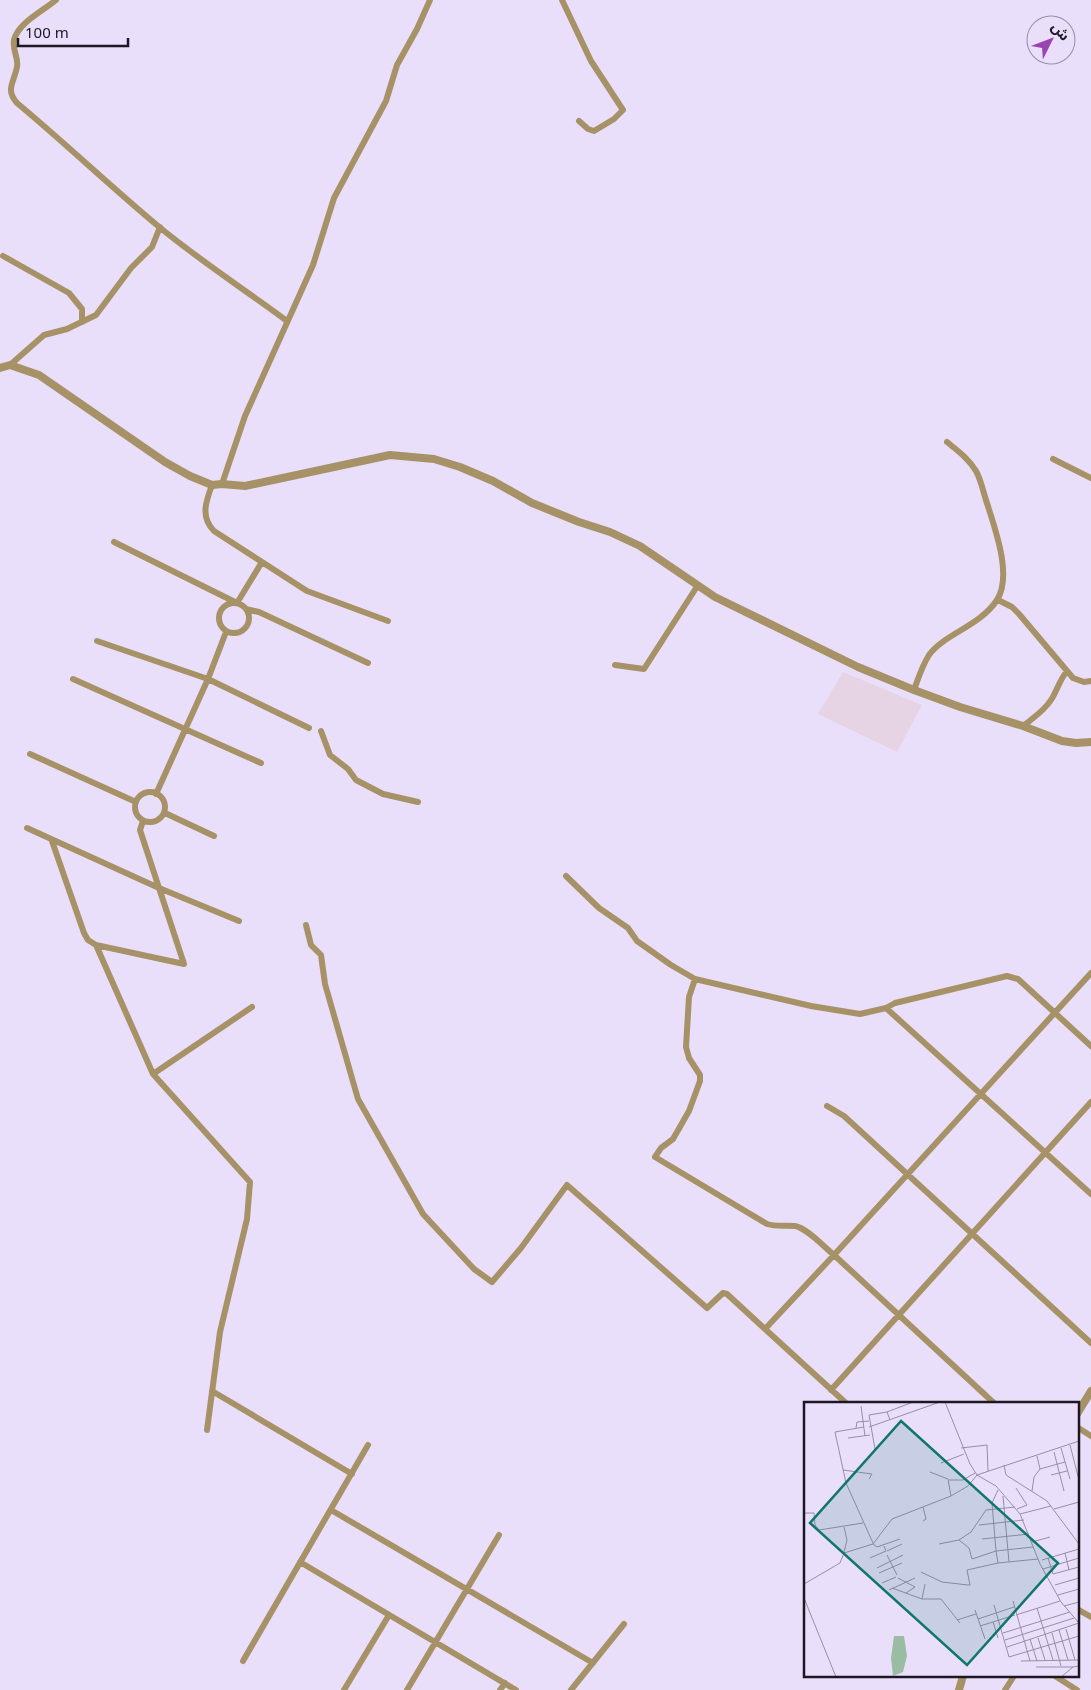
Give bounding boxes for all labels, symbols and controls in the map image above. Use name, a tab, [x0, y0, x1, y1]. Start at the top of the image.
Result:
scale bar	[18, 15, 128, 47]
north arrow	[1026, 15, 1076, 65]
text: ش	[1048, 17, 1075, 44]
text: 100 m	[25, 22, 69, 42]
inset map	[804, 1402, 1078, 1678]

